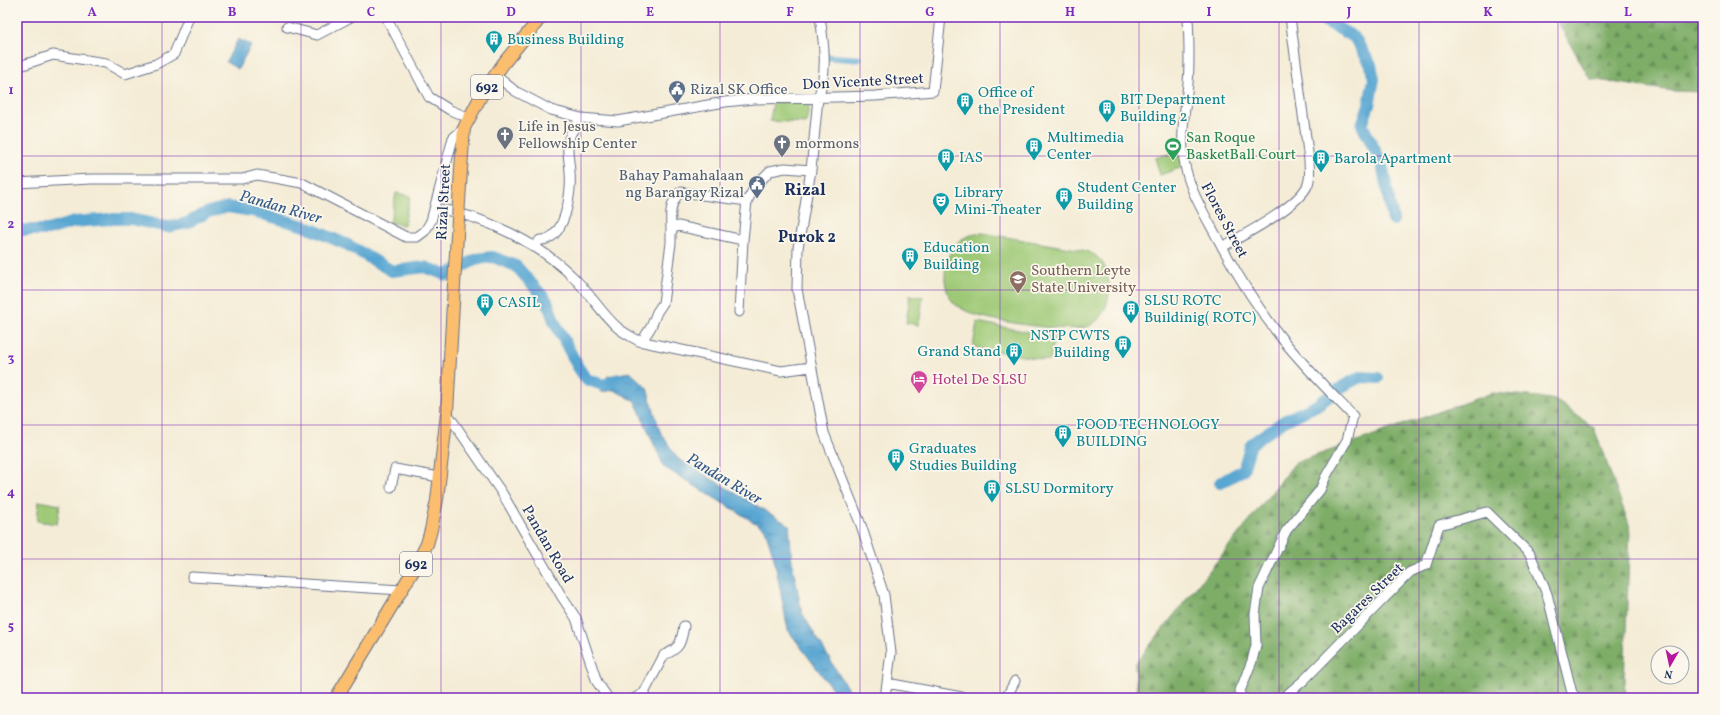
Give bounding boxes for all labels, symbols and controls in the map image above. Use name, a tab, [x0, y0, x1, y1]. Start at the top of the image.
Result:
text: A	[87, 4, 97, 22]
text: B	[228, 4, 237, 22]
text: C	[367, 4, 375, 22]
text: D	[506, 4, 516, 22]
text: E	[646, 4, 654, 22]
text: F	[786, 4, 794, 22]
text: G	[925, 4, 935, 22]
text: H	[1065, 4, 1075, 22]
text: I	[1207, 4, 1212, 22]
text: J	[1346, 4, 1352, 22]
text: K	[1483, 4, 1493, 22]
text: L	[1624, 4, 1632, 22]
building icon: Business Building	[484, 29, 504, 54]
place label: Business Building	[507, 30, 624, 51]
street label: Don Vicente Street	[802, 69, 924, 96]
road number: 692	[471, 75, 503, 99]
public building icon: Rizal SK Office	[667, 79, 687, 104]
place label: Rizal SK Office	[690, 80, 788, 101]
text: 1	[8, 82, 14, 100]
place label: Office of the President	[978, 83, 1065, 121]
place label: BIT Department Building 2	[1120, 90, 1226, 128]
building icon: Office of the President	[955, 91, 975, 116]
building icon: BIT Department Building 2	[1097, 98, 1117, 123]
place label: Life in Jesus Fellowship Center	[518, 117, 637, 155]
church icon: Life in Jesus Fellowship Center	[495, 125, 515, 150]
place label: Multimedia Center	[1047, 128, 1124, 166]
place label: San Roque BasketBall Court	[1186, 128, 1296, 166]
church icon: mormons	[772, 133, 792, 158]
place label: mormons	[795, 134, 859, 155]
building icon: Multimedia Center	[1024, 136, 1044, 161]
sports icon: San Roque BasketBall Court	[1163, 136, 1183, 161]
building icon: IAS	[936, 147, 956, 172]
place label: IAS	[959, 148, 983, 169]
building icon: Barola Apartment	[1311, 148, 1331, 173]
place label: Barola Apartment	[1334, 149, 1452, 170]
street label: Rizal Street	[432, 163, 457, 241]
place label: Bahay Pamahalaan ng Barangay Rizal	[619, 166, 744, 204]
public building icon: Bahay Pamahalaan ng Barangay Rizal	[747, 174, 767, 199]
place label: Student Center Building	[1077, 178, 1176, 216]
district label: Rizal	[784, 179, 826, 202]
street label: Flores Street	[1195, 179, 1252, 262]
place label: Library Mini-Theater	[954, 183, 1041, 221]
water label: Pandan River	[237, 186, 325, 230]
building icon: Student Center Building	[1054, 186, 1074, 211]
theatre icon: Library Mini-Theater	[931, 191, 951, 216]
text: 2	[8, 216, 15, 234]
district label: Purok 2	[778, 227, 836, 249]
place label: Education Building	[923, 238, 990, 276]
building icon: Education Building	[900, 246, 920, 271]
place label: Southern Leyte State University	[1031, 261, 1136, 299]
school or university icon: Southern Leyte State University	[1008, 269, 1028, 294]
place label: SLSU ROTC Buildinig( ROTC)	[1144, 291, 1256, 329]
building icon: CASIL	[475, 292, 495, 317]
place label: CASIL	[498, 293, 541, 314]
building icon: SLSU ROTC Buildinig( ROTC)	[1121, 299, 1141, 324]
place label: NSTP CWTS Building	[1030, 326, 1110, 364]
building icon: NSTP CWTS Building	[1113, 334, 1133, 359]
building icon: Grand Stand	[1004, 341, 1024, 366]
place label: Grand Stand	[917, 342, 1001, 363]
text: 3	[8, 350, 15, 368]
hotel icon: Hotel De SLSU	[909, 369, 929, 394]
place label: Hotel De SLSU	[932, 370, 1027, 391]
place label: FOOD TECHNOLOGY BUILDING	[1076, 415, 1220, 453]
building icon: FOOD TECHNOLOGY BUILDING	[1053, 423, 1073, 448]
place label: Graduates Studies Building	[909, 439, 1017, 477]
building icon: Graduates Studies Building	[886, 447, 906, 472]
water label: Pandan River	[682, 449, 767, 511]
building icon: SLSU Dormitory	[982, 478, 1002, 503]
place label: SLSU Dormitory	[1005, 479, 1114, 500]
text: 4	[7, 484, 15, 502]
street label: Pandan Road	[516, 502, 578, 588]
road number: 692	[400, 552, 432, 576]
street label: Bagares Street	[1327, 559, 1409, 639]
text: 5	[8, 618, 14, 636]
north arrow	[1650, 645, 1690, 685]
text: N	[1664, 665, 1674, 681]

